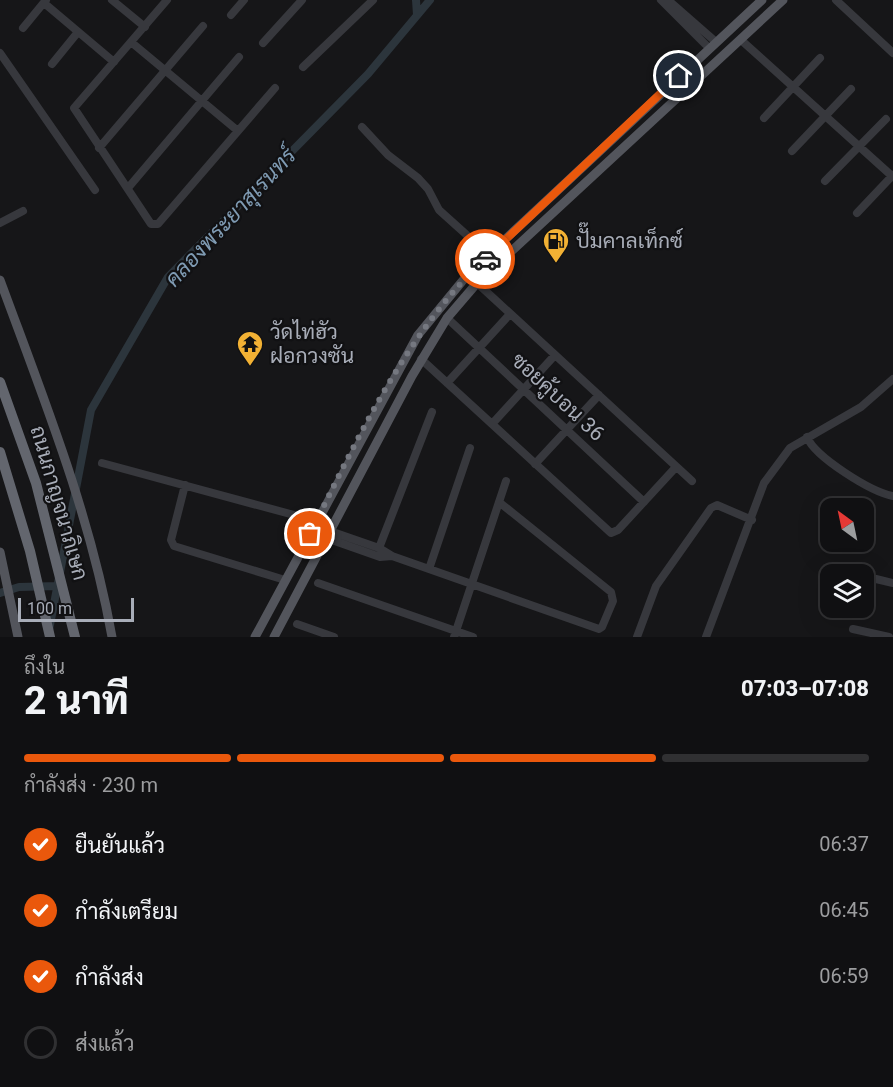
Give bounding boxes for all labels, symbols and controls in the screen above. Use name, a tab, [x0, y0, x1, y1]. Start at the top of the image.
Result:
pin	[653, 50, 704, 101]
icon: home	[662, 59, 695, 92]
water label: คลองพระยาสุเรนทร์	[158, 140, 305, 294]
place label: ปั๊มคาลเท็กซ์	[576, 222, 683, 253]
fuel station icon: ปั๊มคาลเท็กซ์	[541, 226, 571, 264]
courier	[455, 229, 515, 289]
icon: car	[469, 243, 502, 276]
place label: วัดไท่ฮัว ฝอกวงซัน	[270, 319, 354, 368]
temple icon: วัดไท่ฮัว ฝอกวงซัน	[235, 329, 265, 367]
street label: ซอยคู้บอน 36	[505, 348, 609, 448]
street label: ถนนกาญจนาภิเษก	[25, 423, 93, 583]
north arrow	[820, 498, 874, 552]
map controls	[820, 498, 874, 618]
pin	[284, 508, 335, 559]
icon: bag	[293, 517, 326, 550]
button: layers	[820, 564, 874, 618]
scale bar	[18, 595, 134, 622]
text: 100 m	[27, 599, 72, 618]
text: ถึงใน	[24, 655, 65, 679]
text: 07:03–07:08	[741, 676, 869, 701]
text: 2 นาที	[24, 678, 129, 724]
text: กำลังส่ง · 230 m	[24, 773, 158, 797]
icon: check	[24, 828, 57, 861]
text: 06:37	[819, 832, 869, 856]
text: ยืนยันแล้ว	[75, 833, 165, 858]
icon: check	[24, 894, 57, 927]
text: 06:45	[819, 898, 869, 922]
text: กำลังเตรียม	[75, 899, 178, 924]
icon: check	[24, 960, 57, 993]
text: 06:59	[819, 964, 869, 988]
text: กำลังส่ง	[75, 965, 144, 990]
text: ส่งแล้ว	[75, 1031, 135, 1056]

